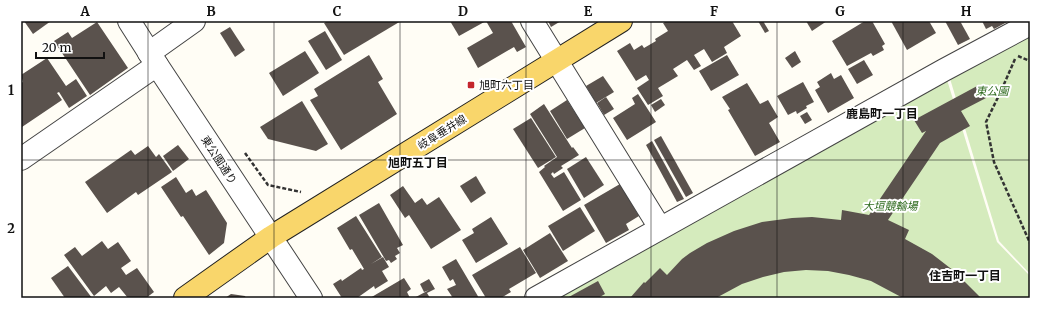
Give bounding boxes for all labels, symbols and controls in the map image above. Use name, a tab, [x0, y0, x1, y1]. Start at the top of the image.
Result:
text: A	[79, 3, 90, 20]
text: B	[206, 3, 216, 20]
text: C	[333, 3, 342, 20]
text: D	[458, 3, 468, 20]
text: E	[584, 3, 593, 20]
text: F	[710, 3, 718, 20]
text: G	[835, 3, 845, 20]
text: H	[961, 3, 972, 20]
scale bar	[36, 34, 104, 60]
text: 20 m	[42, 40, 71, 55]
place label: 旭町六丁目	[479, 78, 534, 92]
marker: 旭町六丁目	[466, 80, 476, 90]
text: 1	[8, 82, 14, 99]
park label: 東公園	[976, 84, 1010, 98]
district label: 鹿島町一丁目	[846, 106, 918, 121]
street label: 岐阜垂井線	[415, 111, 469, 153]
street label: 東公園通り	[198, 133, 240, 187]
district label: 旭町五丁目	[388, 155, 448, 170]
park label: 大垣競輪場	[863, 199, 919, 213]
text: 2	[7, 220, 15, 237]
district label: 住吉町一丁目	[929, 268, 1001, 283]

